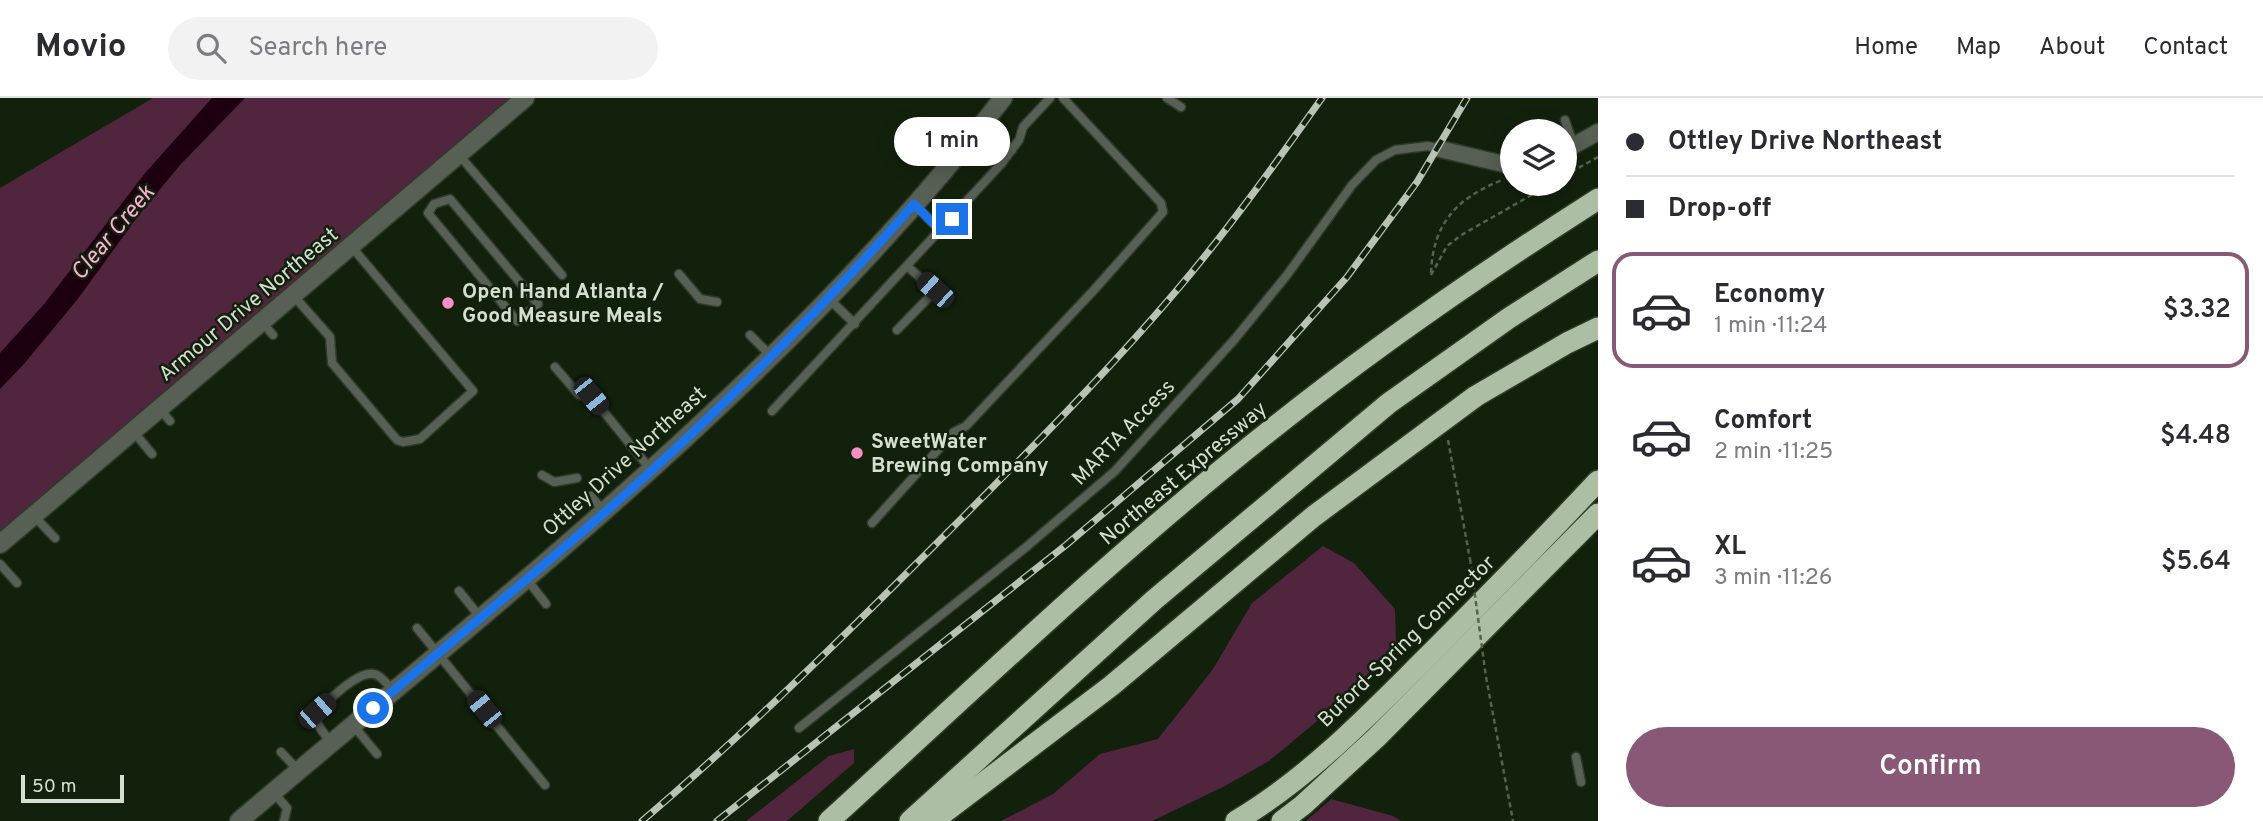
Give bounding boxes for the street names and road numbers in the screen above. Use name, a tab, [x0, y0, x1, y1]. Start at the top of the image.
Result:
street label: Armour Drive Northeast	[154, 222, 344, 388]
street label: MARTA Access	[1067, 374, 1182, 492]
street label: Ottley Drive Northeast	[537, 381, 713, 543]
street label: Northeast Expressway	[1095, 396, 1273, 552]
street label: Buford-Spring Connector	[1312, 550, 1502, 734]

